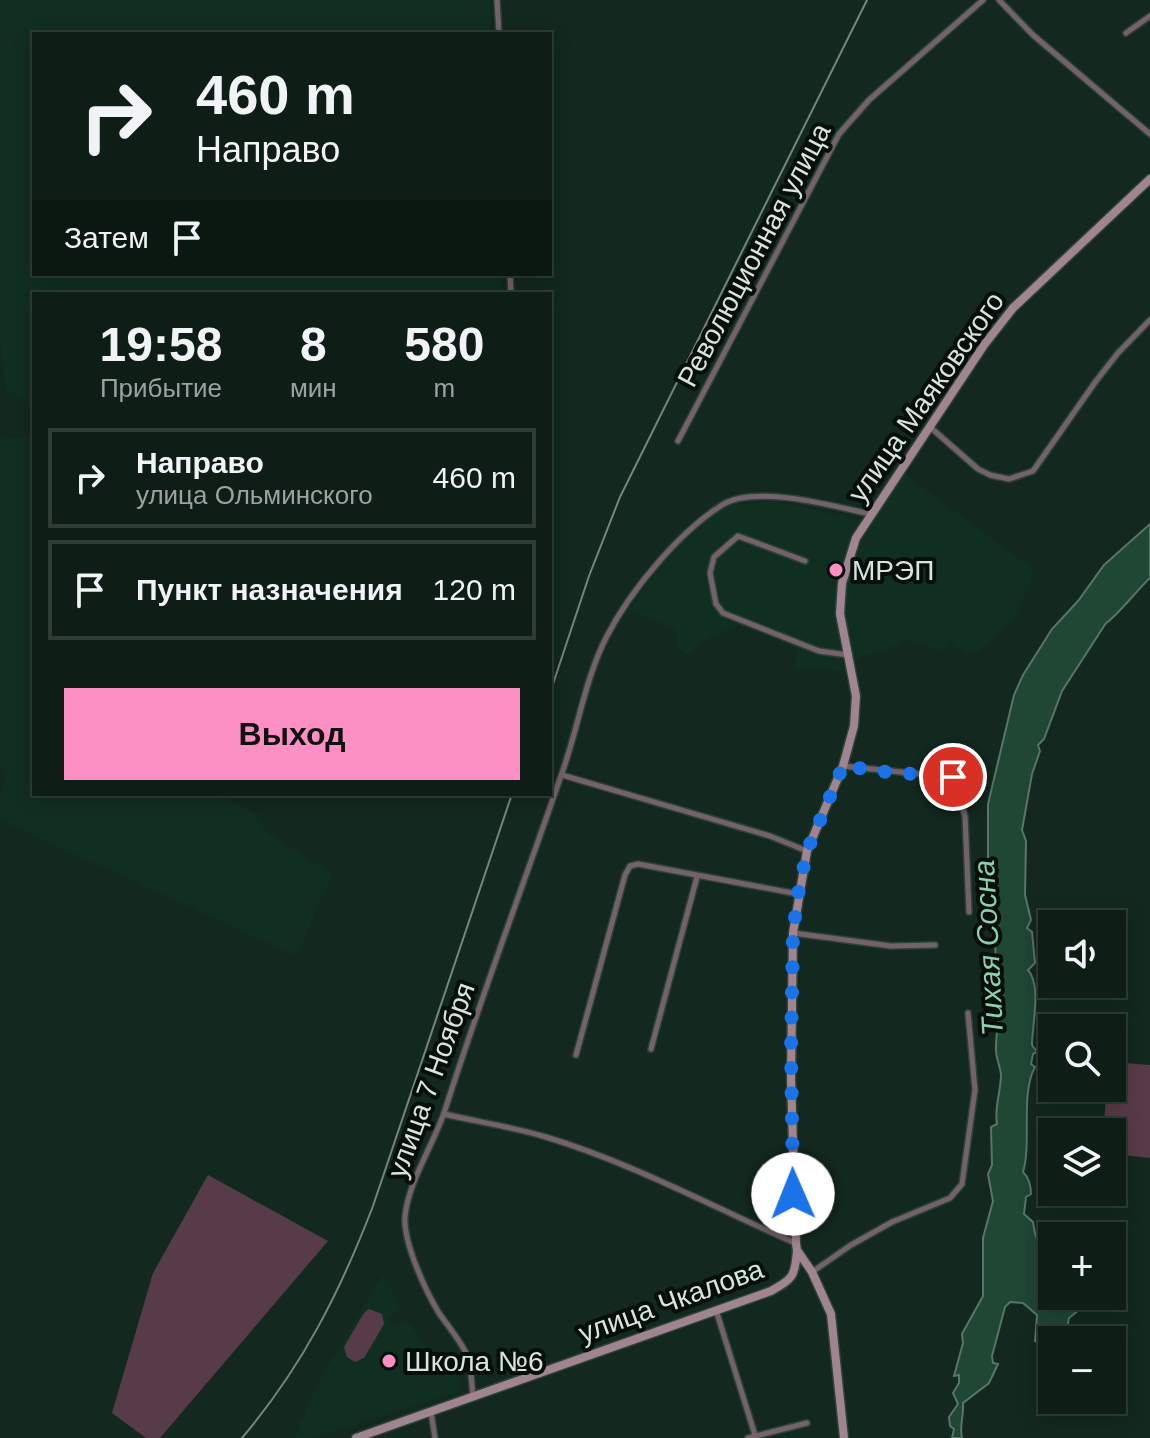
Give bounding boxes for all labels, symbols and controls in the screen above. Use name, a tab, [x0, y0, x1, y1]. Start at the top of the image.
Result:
text: 460 m	[196, 63, 355, 126]
icon: right	[64, 64, 168, 168]
street label: Революционная улица	[671, 118, 837, 392]
text: Направо	[196, 129, 340, 170]
icon: arrive	[165, 216, 209, 260]
text: Затем	[64, 221, 149, 254]
street label: улица Маяковского	[842, 286, 1010, 508]
text: 19:58	[100, 318, 222, 371]
text: 8	[300, 318, 327, 371]
text: 580	[404, 318, 484, 371]
text: Прибытие	[100, 373, 222, 403]
text: мин	[290, 373, 337, 403]
text: m	[434, 373, 455, 403]
text: Направо	[136, 446, 264, 479]
icon: right	[68, 456, 112, 500]
text: 460 m	[433, 461, 516, 494]
text: улица Ольминского	[136, 480, 373, 510]
place label: МРЭП	[852, 555, 934, 586]
marker: МРЭП	[827, 561, 845, 579]
icon: arrive	[68, 568, 112, 612]
text: Пункт назначения	[136, 573, 403, 606]
text: 120 m	[433, 573, 516, 606]
button: Выход	[64, 688, 520, 780]
pin	[919, 743, 987, 811]
icon: arrive	[931, 755, 975, 799]
water label: Тихая Сосна	[967, 859, 1009, 1037]
map controls	[1038, 910, 1126, 1414]
button: sound	[1038, 910, 1126, 998]
street label: улица 7 Ноября	[381, 978, 481, 1182]
button: search	[1038, 1014, 1126, 1102]
button: layers	[1038, 1118, 1126, 1206]
position arrow	[751, 1152, 835, 1236]
button: +	[1038, 1222, 1126, 1310]
street label: улица Чкалова	[574, 1253, 768, 1349]
button: −	[1038, 1326, 1126, 1414]
place label: Школа №6	[405, 1346, 543, 1377]
marker: Школа №6	[380, 1352, 398, 1370]

